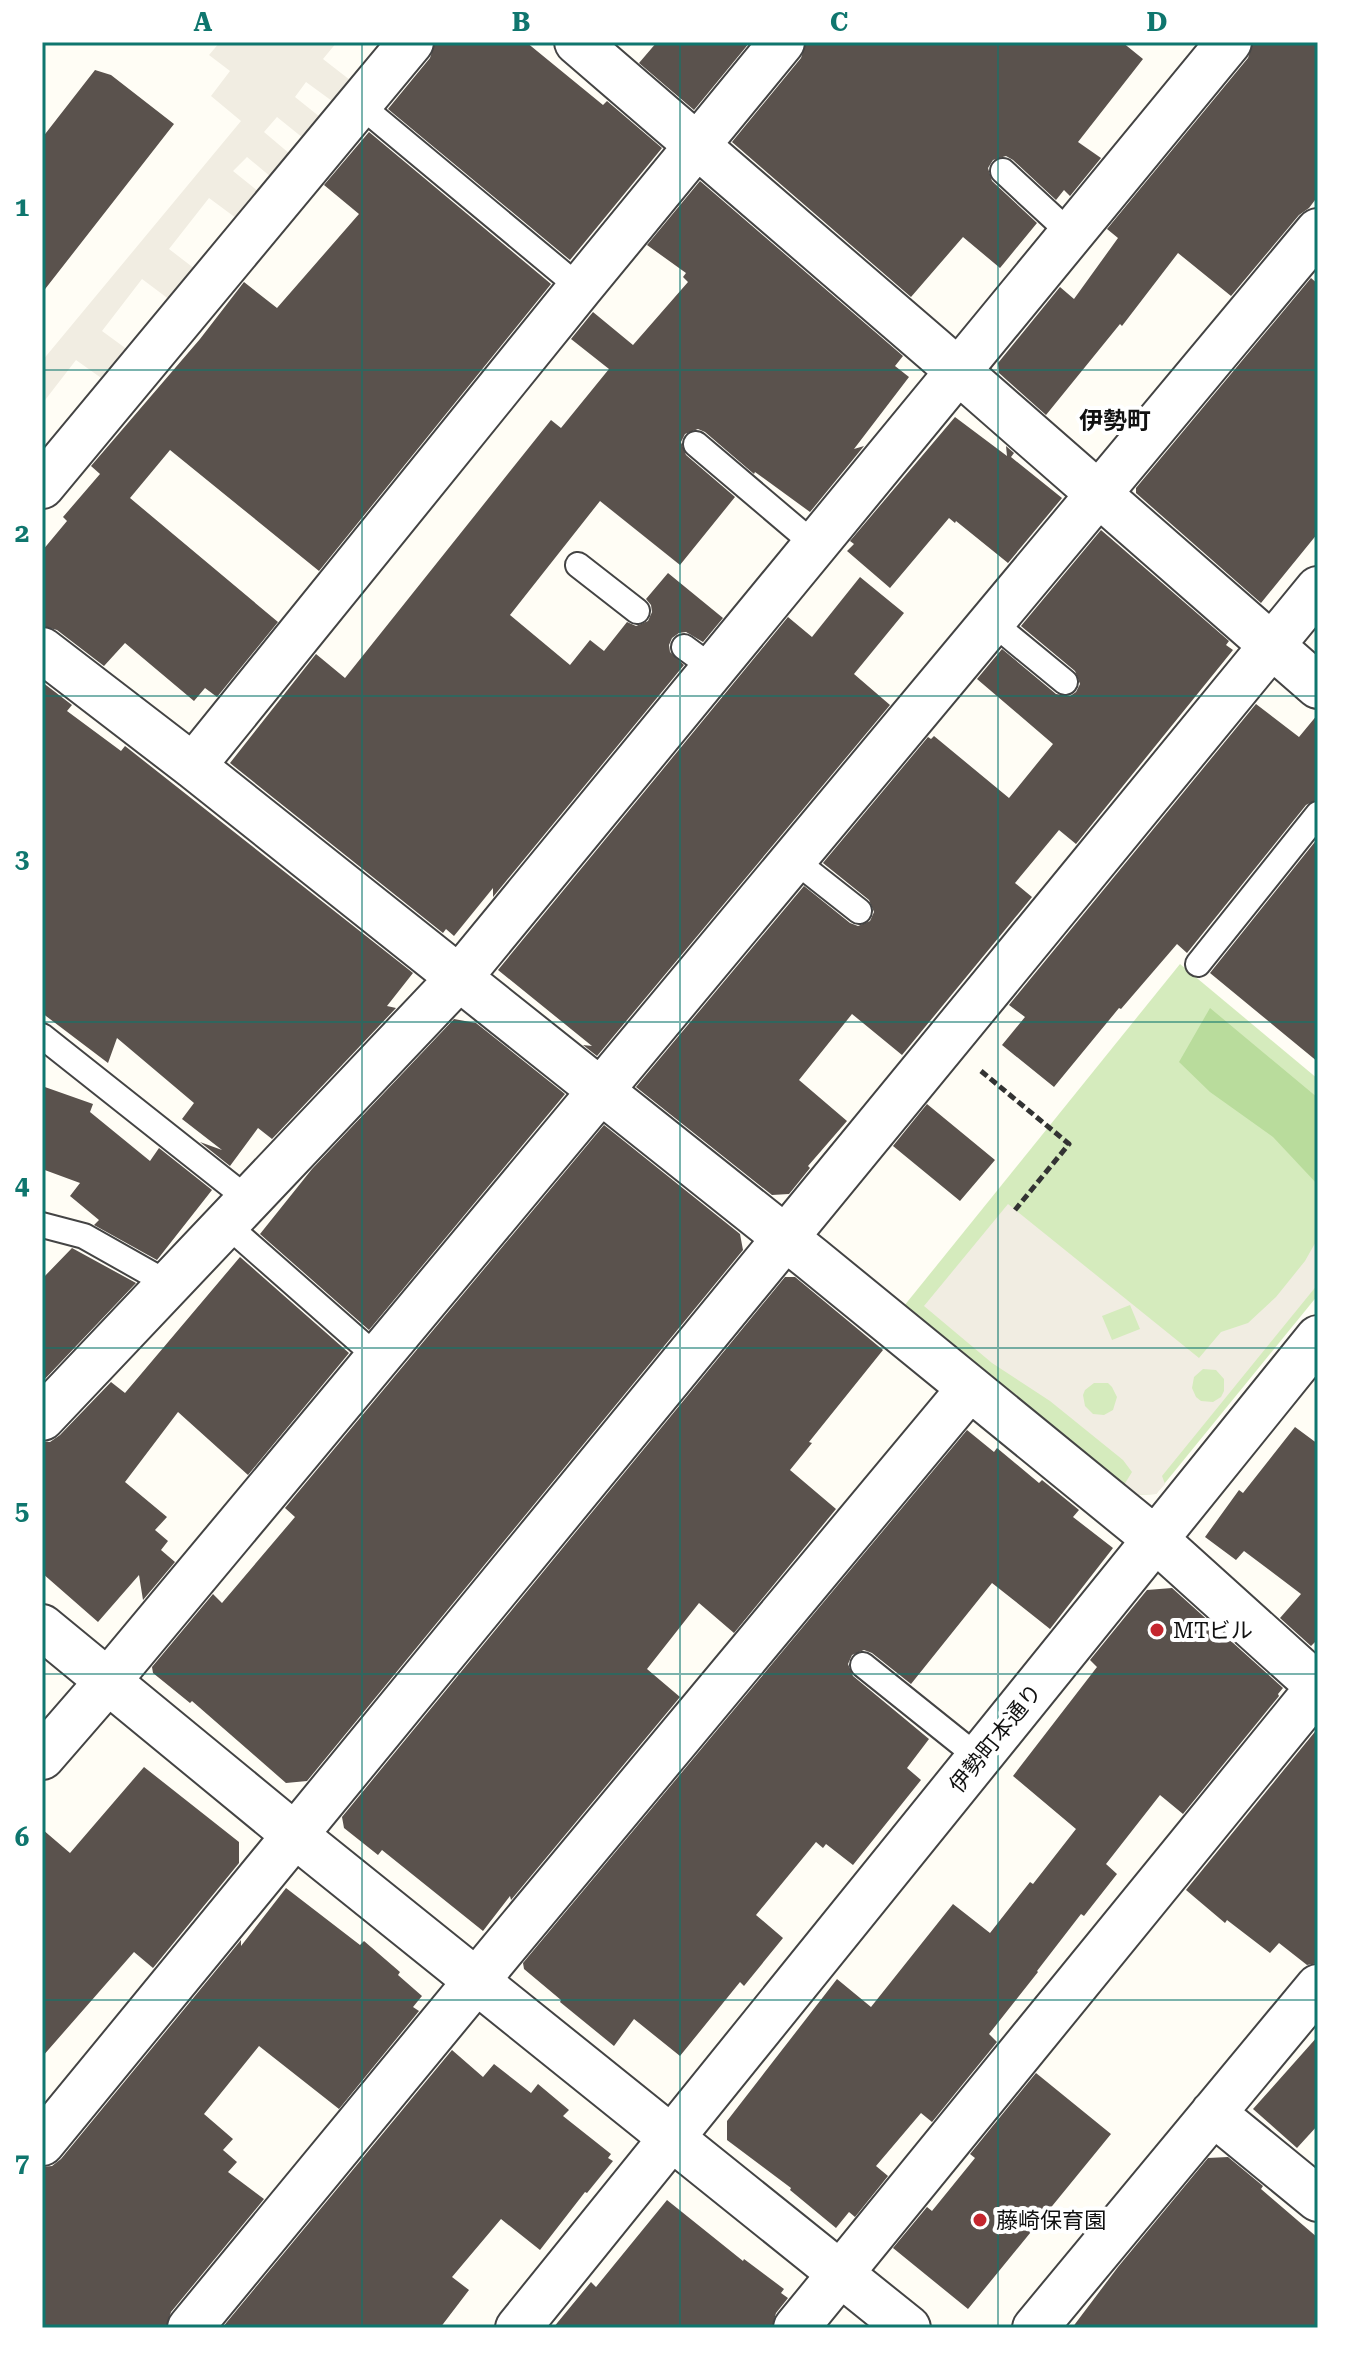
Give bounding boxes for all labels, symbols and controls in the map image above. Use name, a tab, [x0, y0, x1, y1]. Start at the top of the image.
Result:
text: A	[194, 7, 213, 37]
text: B	[512, 7, 530, 37]
text: C	[830, 7, 848, 37]
text: D	[1147, 7, 1167, 37]
text: 1	[15, 192, 29, 222]
district label: 伊勢町	[1079, 407, 1151, 435]
text: 2	[15, 518, 29, 548]
text: 3	[15, 844, 29, 874]
text: 4	[15, 1170, 30, 1200]
text: 5	[15, 1496, 29, 1526]
place label: MTビル	[1173, 1618, 1253, 1643]
marker: MTビル	[1148, 1621, 1166, 1639]
street label: 伊勢町本通り	[944, 1679, 1047, 1797]
text: 6	[15, 1822, 29, 1852]
text: 7	[15, 2148, 29, 2178]
place label: 藤崎保育園	[996, 2208, 1106, 2233]
marker: 藤崎保育園	[971, 2211, 989, 2229]

